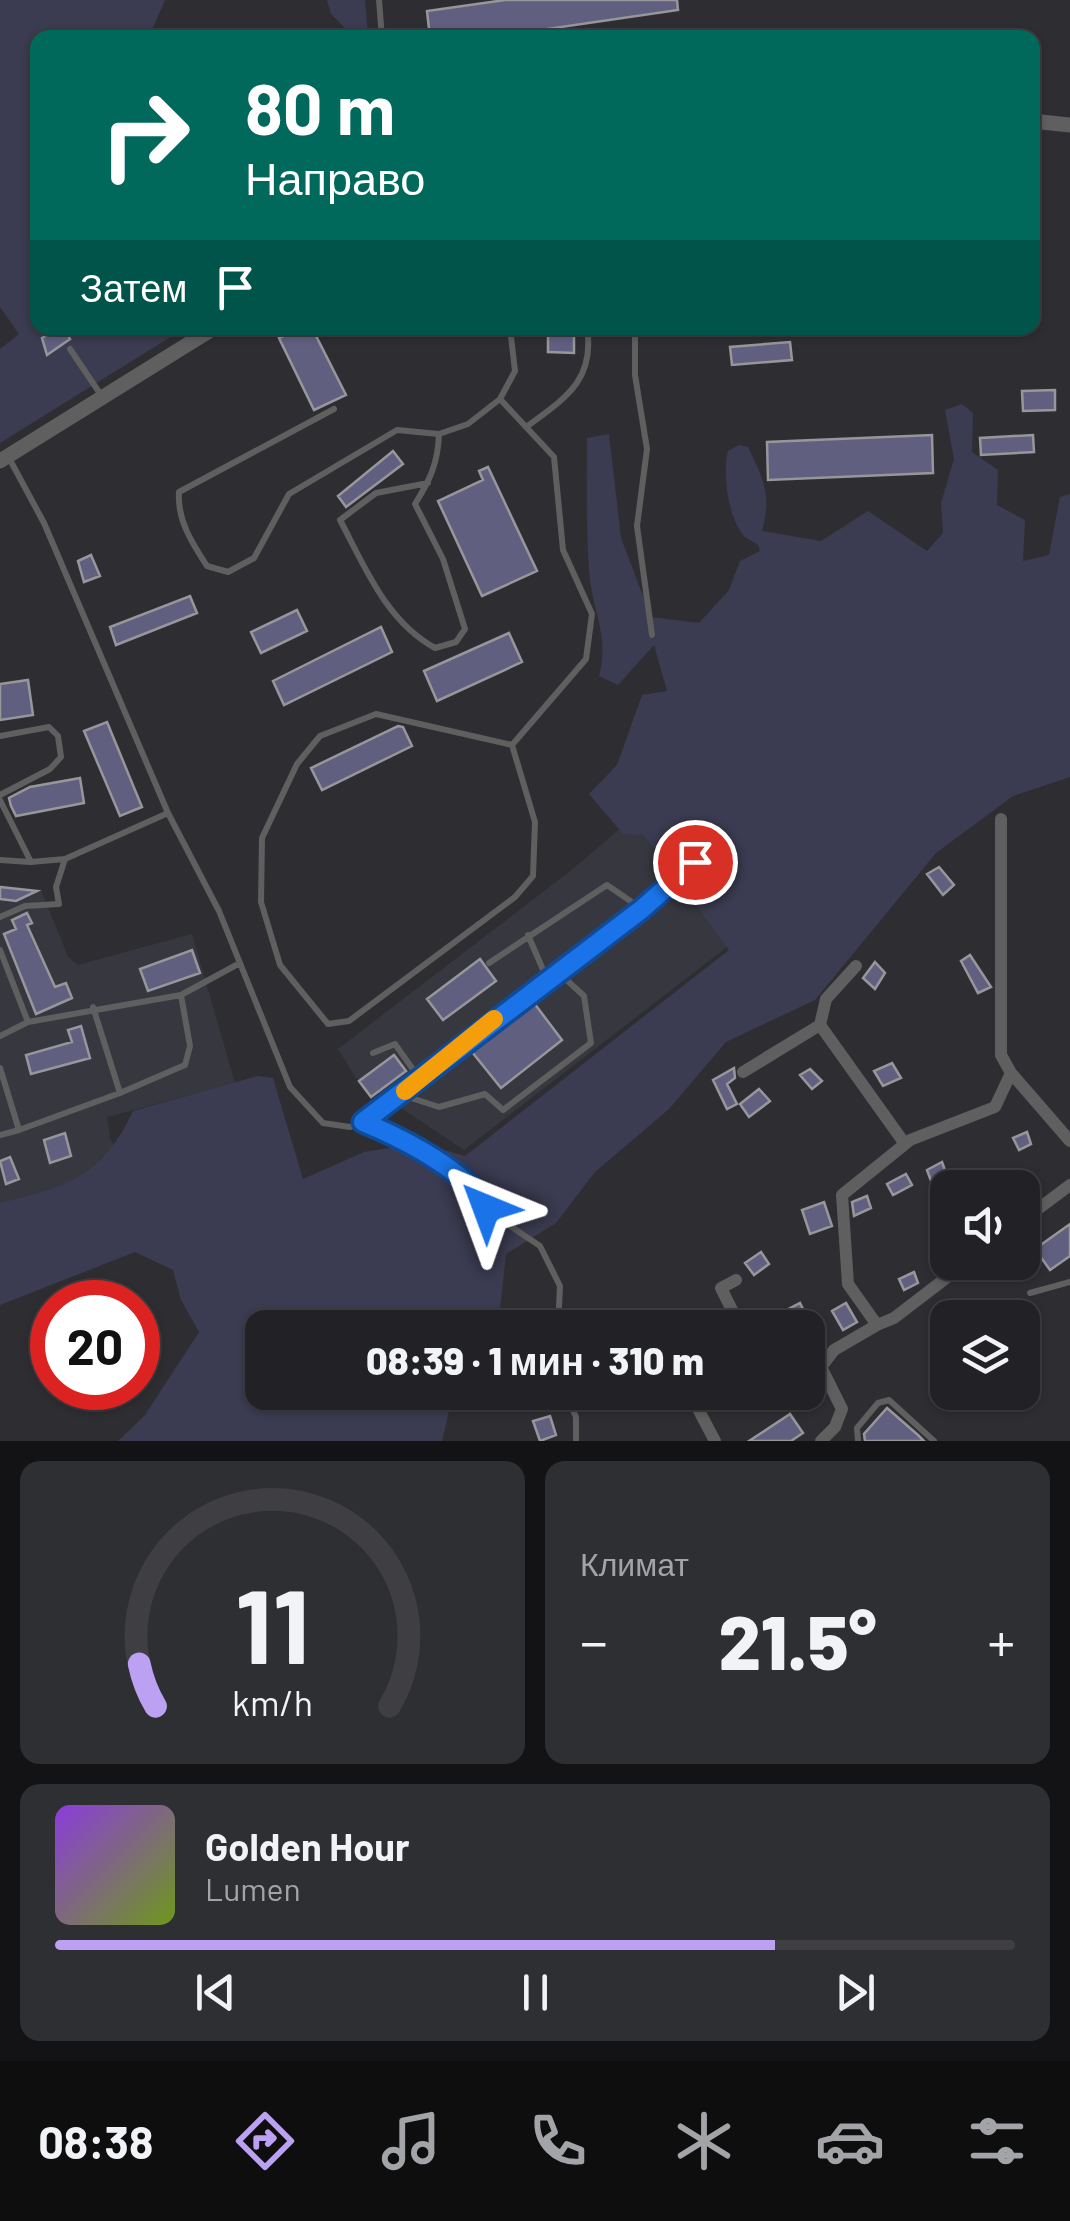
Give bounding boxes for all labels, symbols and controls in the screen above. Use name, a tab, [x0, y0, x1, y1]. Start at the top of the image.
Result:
text: 80 m	[245, 65, 395, 149]
icon: right	[80, 70, 210, 200]
text: Направо	[245, 150, 425, 204]
icon: arrive	[208, 260, 263, 315]
text: Затем	[80, 264, 188, 310]
pin	[653, 820, 738, 905]
icon: arrive	[668, 835, 723, 890]
position arrow	[434, 1156, 538, 1260]
map controls	[930, 1170, 1040, 1410]
button: sound	[930, 1170, 1040, 1280]
speed limit sign: 20	[30, 1280, 160, 1410]
button: layers	[930, 1300, 1040, 1410]
text: 08:39 · 1 мин · 310 m	[366, 1337, 704, 1383]
text: Климат	[580, 1544, 689, 1582]
text: 11	[235, 1560, 310, 1685]
text: 21.5°	[718, 1595, 877, 1685]
text: −	[580, 1607, 608, 1673]
text: +	[987, 1607, 1015, 1673]
text: km/h	[232, 1680, 313, 1723]
text: Golden Hour	[205, 1823, 410, 1869]
text: Lumen	[205, 1869, 301, 1907]
icon: previous	[188, 1965, 243, 2020]
icon: pause	[508, 1965, 563, 2020]
icon: next	[828, 1965, 883, 2020]
icon: directions	[230, 2106, 300, 2176]
icon: music	[376, 2106, 446, 2176]
icon: phone	[523, 2106, 593, 2176]
icon: climate	[669, 2106, 739, 2176]
icon: car	[815, 2106, 885, 2176]
icon: filters	[962, 2106, 1032, 2176]
text: 08:38	[38, 2114, 153, 2168]

